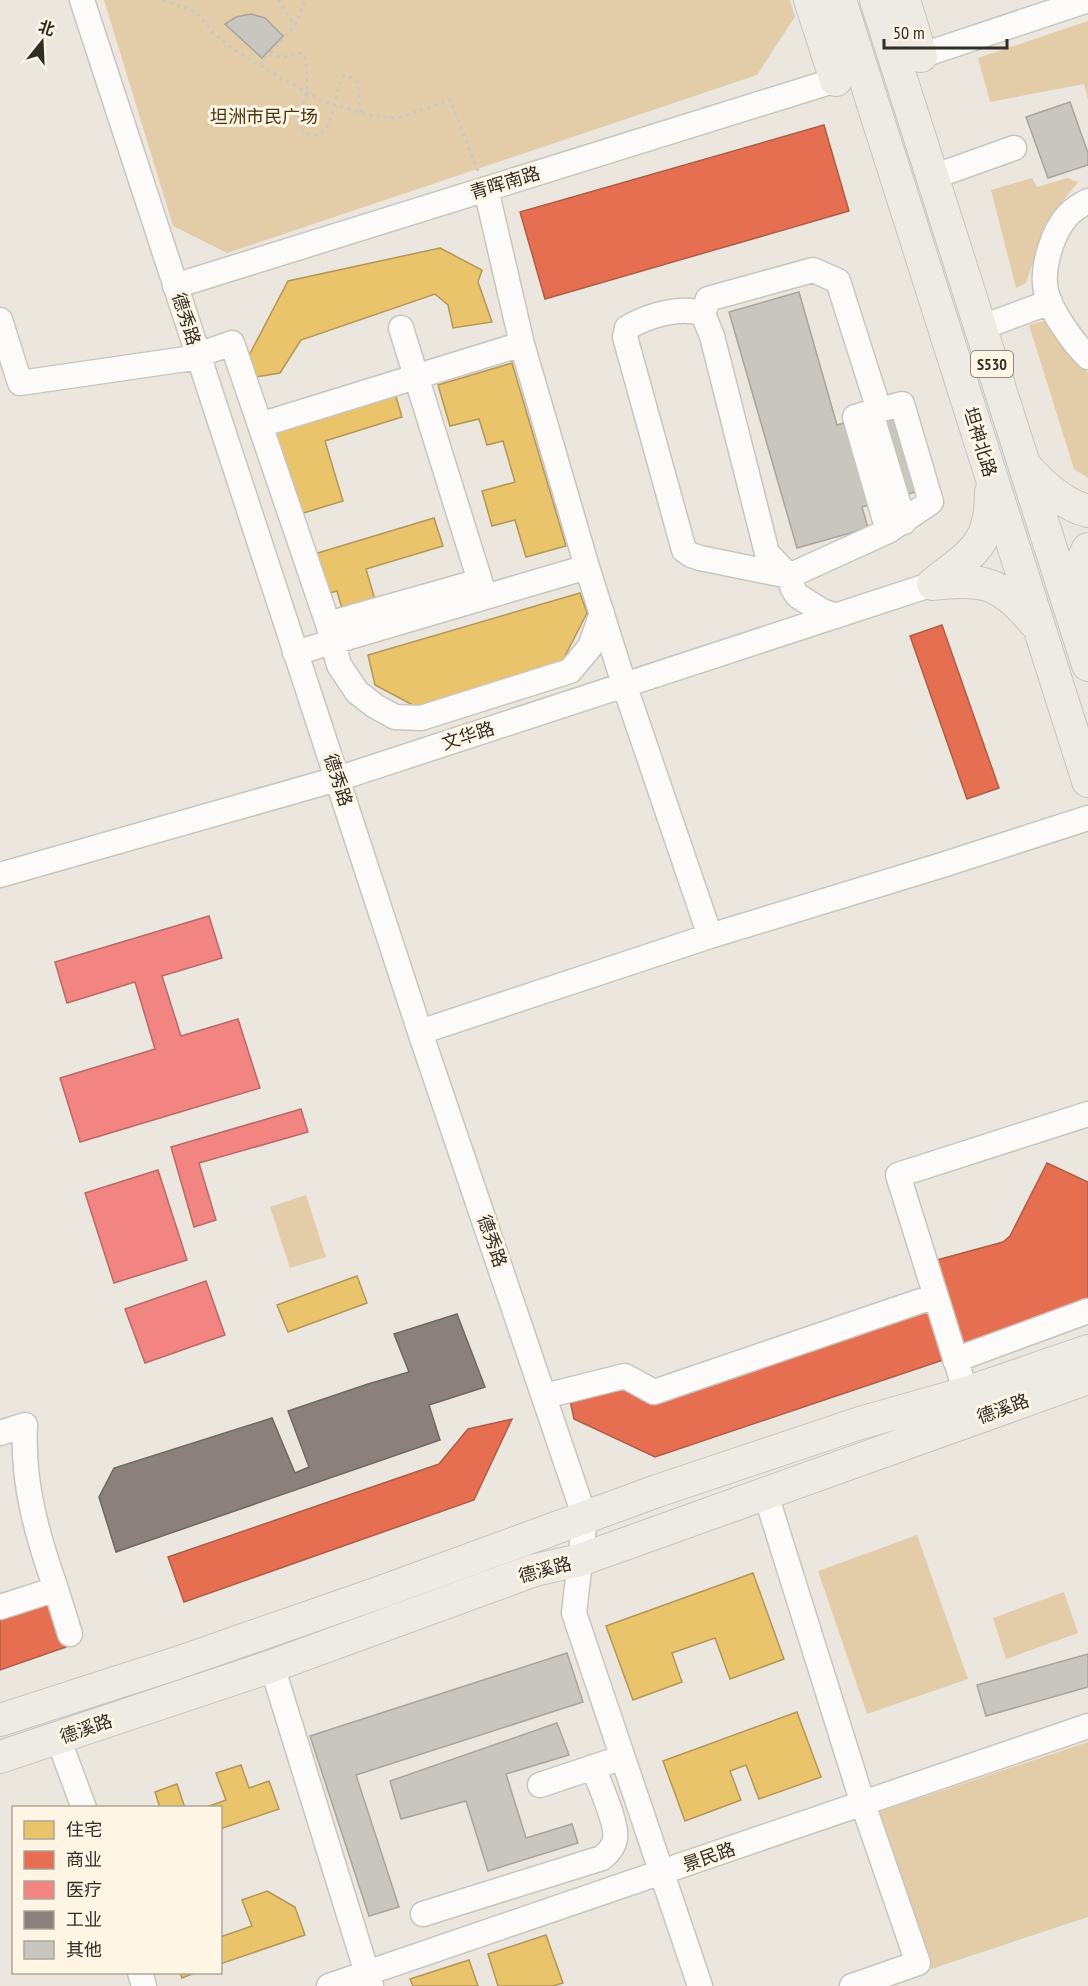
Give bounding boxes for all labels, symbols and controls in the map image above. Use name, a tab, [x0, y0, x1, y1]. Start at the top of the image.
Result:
north arrow	[12, 12, 72, 72]
scale bar	[884, 12, 1007, 50]
text: 北	[36, 16, 57, 40]
text: 50 m	[893, 21, 925, 44]
park label: 坦洲市民广场	[210, 105, 318, 128]
street label: 青晖南路	[467, 161, 543, 204]
street label: 德秀路	[167, 290, 206, 348]
road number: S530	[971, 351, 1013, 377]
street label: 坦神北路	[959, 404, 1002, 480]
street label: 文华路	[439, 716, 497, 755]
street label: 德秀路	[319, 751, 358, 809]
street label: 德秀路	[473, 1212, 512, 1270]
street label: 德溪路	[974, 1388, 1032, 1429]
street label: 德溪路	[516, 1551, 574, 1588]
street label: 德溪路	[57, 1709, 115, 1748]
legend	[12, 1806, 222, 1974]
text: 住宅	[66, 1818, 102, 1841]
street label: 景民路	[680, 1837, 738, 1876]
text: 商业	[66, 1848, 102, 1871]
text: 医疗	[66, 1878, 102, 1901]
text: 工业	[66, 1908, 102, 1931]
text: 其他	[66, 1938, 102, 1961]

